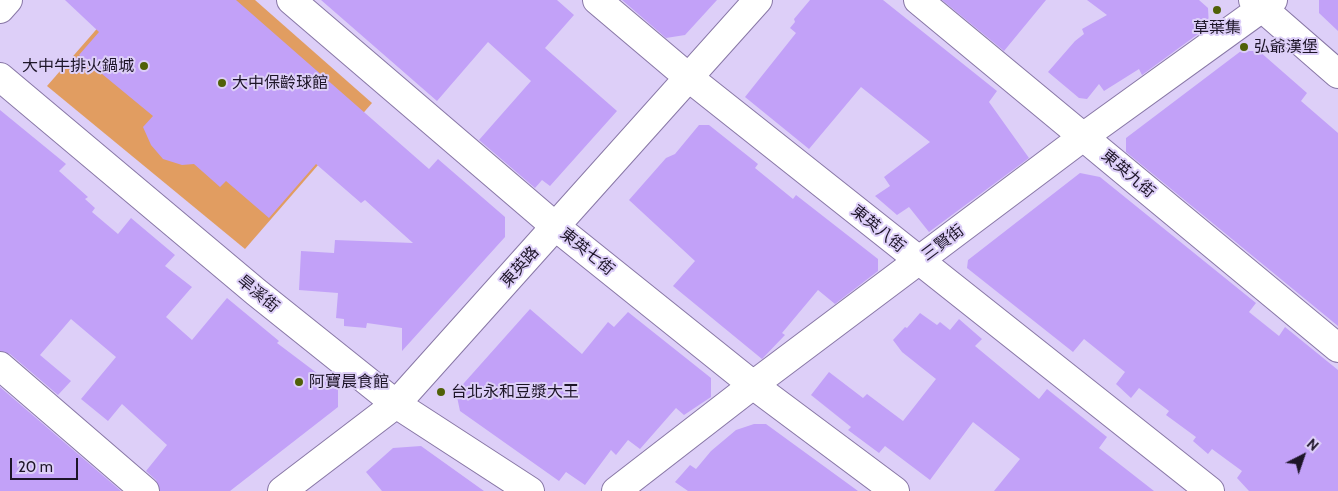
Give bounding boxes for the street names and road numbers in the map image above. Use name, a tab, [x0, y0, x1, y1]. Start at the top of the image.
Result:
street label: 東英九街	[1097, 146, 1159, 202]
street label: 東英八街	[847, 201, 909, 257]
street label: 三賢街	[918, 221, 968, 265]
street label: 東英七街	[556, 224, 618, 280]
street label: 東英路	[497, 243, 543, 291]
street label: 旱溪街	[233, 271, 283, 317]

